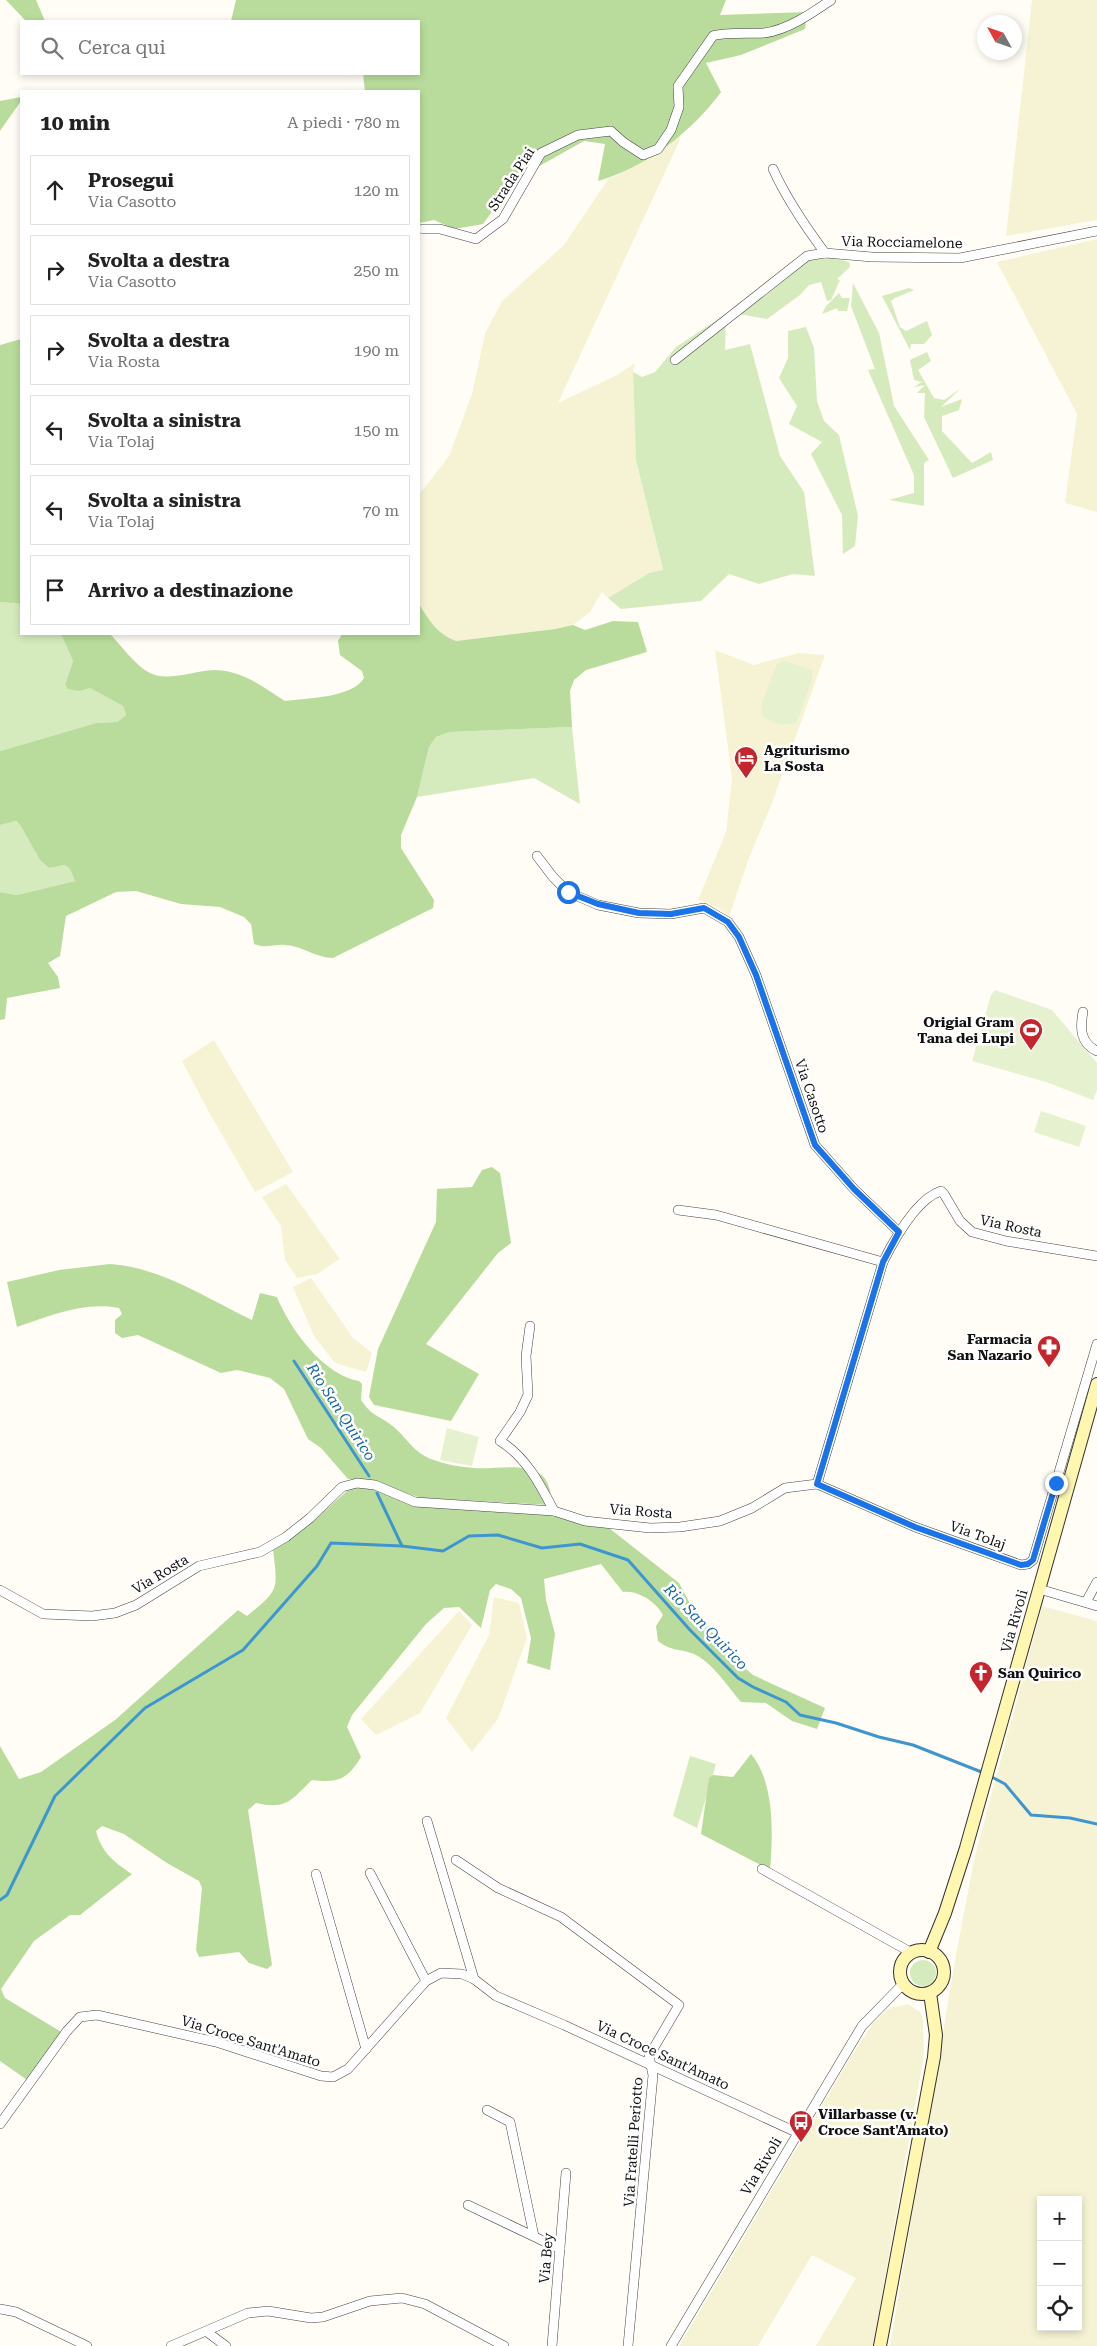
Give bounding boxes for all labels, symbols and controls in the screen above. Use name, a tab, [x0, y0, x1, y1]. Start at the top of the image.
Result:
north arrow	[977, 15, 1022, 60]
search box	[20, 20, 420, 75]
icon: search	[38, 34, 66, 62]
text: Cerca qui	[78, 36, 166, 59]
text: 10 min	[40, 111, 110, 135]
text: A piedi · 780 m	[287, 113, 400, 132]
street label: Strada Piai	[485, 144, 538, 214]
text: Prosegui	[88, 169, 174, 192]
icon: ahead	[41, 176, 69, 204]
text: 120 m	[353, 181, 399, 200]
text: Via Casotto	[88, 192, 176, 211]
street label: Via Rocciamelone	[841, 233, 963, 251]
text: Svolta a destra	[88, 249, 230, 272]
icon: right	[41, 256, 69, 284]
text: 250 m	[353, 261, 399, 280]
text: Via Casotto	[88, 272, 176, 291]
text: Svolta a destra	[88, 329, 230, 352]
icon: right	[41, 336, 69, 364]
text: 190 m	[353, 341, 399, 360]
text: Via Rosta	[88, 352, 160, 371]
text: Svolta a sinistra	[88, 409, 241, 432]
icon: left	[41, 416, 69, 444]
text: 150 m	[353, 421, 399, 440]
text: Via Tolaj	[88, 432, 155, 451]
text: Svolta a sinistra	[88, 489, 241, 512]
icon: left	[41, 496, 69, 524]
text: 70 m	[362, 501, 399, 520]
text: Via Tolaj	[88, 512, 155, 531]
icon: arrive	[41, 576, 69, 604]
text: Arrivo a destinazione	[88, 579, 293, 602]
place label: Agriturismo La Sosta	[764, 742, 850, 774]
hotel icon: Agriturismo La Sosta	[733, 745, 759, 779]
route start	[557, 881, 580, 904]
place label: Origial Gram Tana dei Lupi	[917, 1014, 1015, 1046]
sports icon: Origial Gram Tana dei Lupi	[1018, 1017, 1044, 1051]
street label: Via Casotto	[792, 1057, 832, 1135]
street label: Via Rosta	[979, 1212, 1044, 1240]
place label: Farmacia San Nazario	[948, 1331, 1033, 1363]
pharmacy icon: Farmacia San Nazario	[1036, 1334, 1062, 1368]
water label: Rio San Quirico	[302, 1359, 379, 1464]
route end	[1045, 1472, 1068, 1495]
street label: Via Rosta	[609, 1501, 673, 1521]
street label: Via Tolaj	[948, 1517, 1008, 1553]
street label: Via Rosta	[129, 1551, 191, 1597]
water label: Rio San Quirico	[660, 1580, 752, 1674]
street label: Via Rivoli	[997, 1587, 1031, 1654]
church icon: San Quirico	[968, 1660, 994, 1694]
place label: San Quirico	[998, 1665, 1081, 1681]
street label: Via Croce Sant'Amato	[179, 2012, 323, 2070]
street label: Via Croce Sant'Amato	[594, 2017, 732, 2093]
street label: Via Fratelli Periotto	[620, 2076, 646, 2208]
place label: Villarbasse (v. Croce Sant'Amato)	[818, 2106, 948, 2138]
bus stop icon: Villarbasse (v. Croce Sant'Amato)	[788, 2109, 814, 2143]
street label: Via Rivoli	[737, 2134, 785, 2198]
map controls	[1037, 2196, 1082, 2331]
button: +	[1037, 2196, 1082, 2241]
street label: Via Bey	[536, 2231, 556, 2284]
button: −	[1037, 2241, 1082, 2286]
button: locate	[1037, 2286, 1082, 2331]

